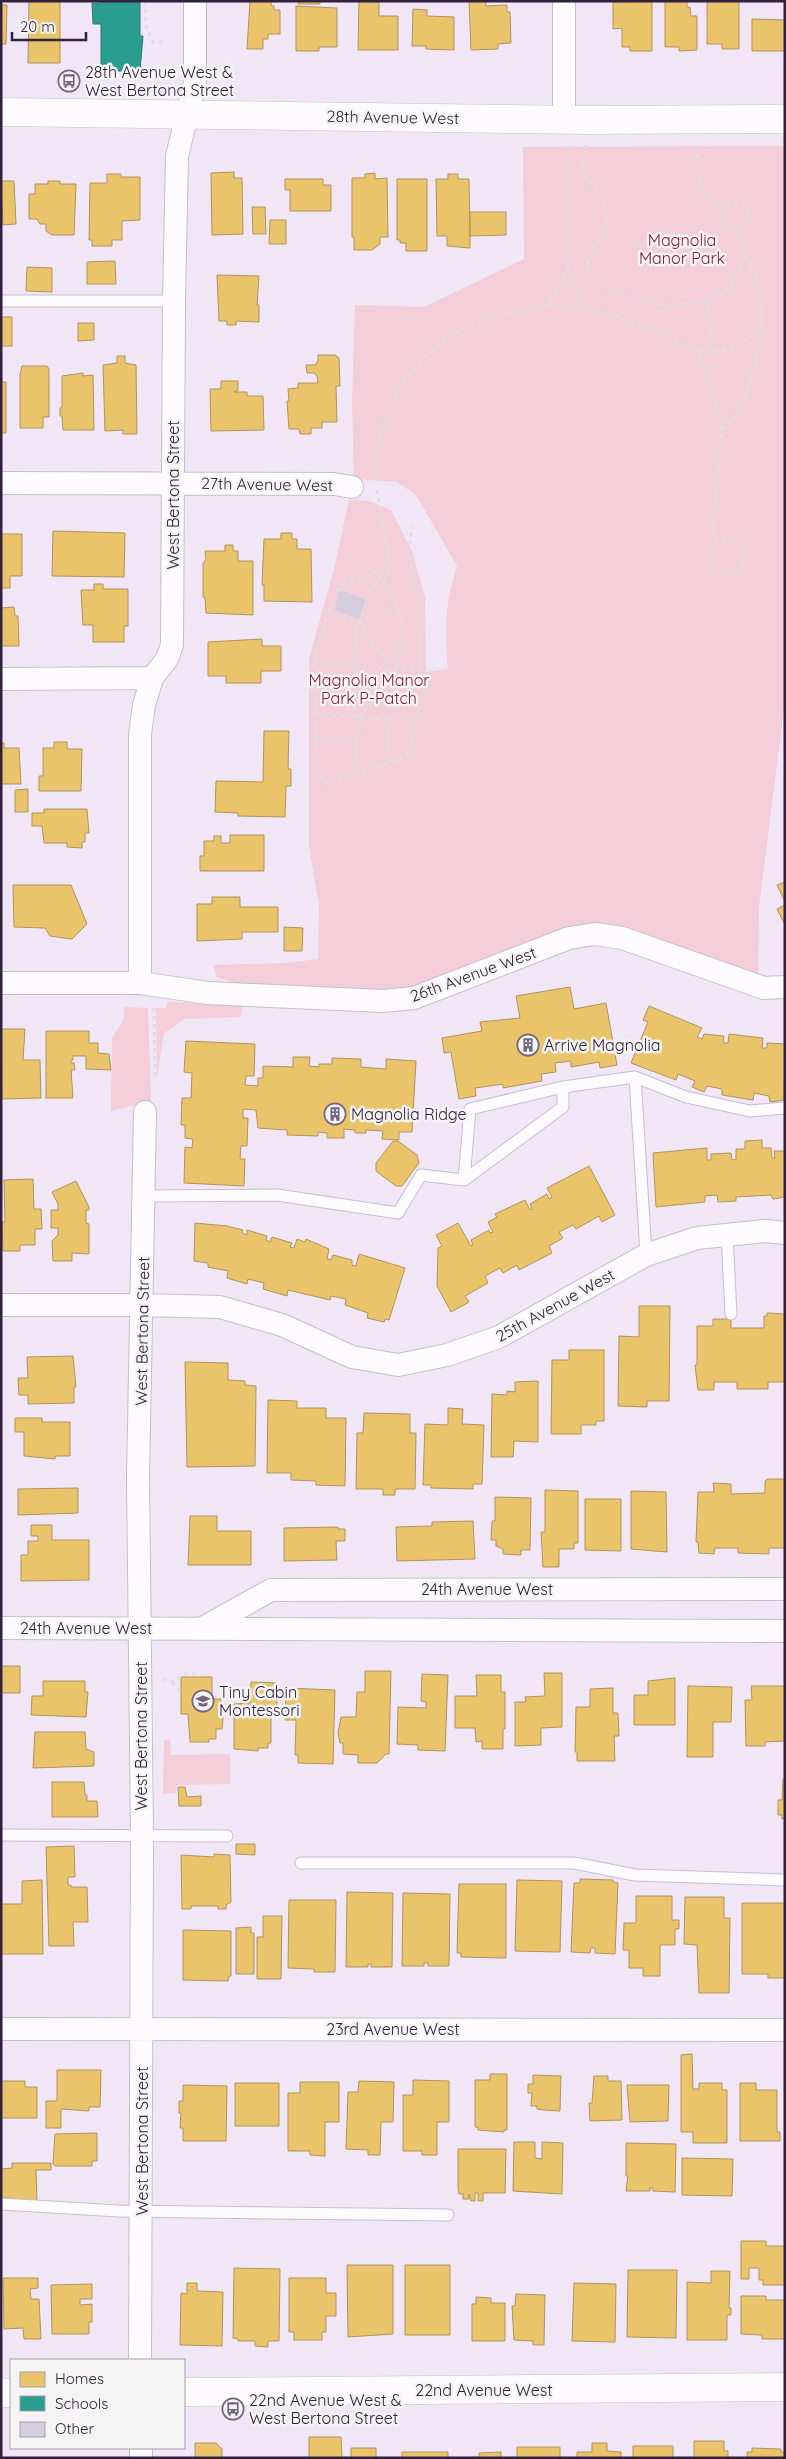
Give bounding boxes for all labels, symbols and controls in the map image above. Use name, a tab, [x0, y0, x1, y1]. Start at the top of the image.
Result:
scale bar	[12, 10, 86, 42]
text: 20 m	[20, 17, 55, 36]
place label: 28th Avenue West & West Bertona Street	[85, 62, 234, 100]
bus stop icon: 28th Avenue West & West Bertona Street	[57, 69, 81, 93]
street label: 28th Avenue West	[326, 106, 460, 128]
park label: Magnolia Manor Park	[639, 230, 725, 268]
street label: West Bertona Street	[163, 420, 183, 570]
street label: 27th Avenue West	[201, 473, 333, 495]
park label: Magnolia Manor Park P-Patch	[309, 670, 430, 708]
street label: 26th Avenue West	[407, 942, 539, 1006]
building icon: Arrive Magnolia	[516, 1033, 540, 1057]
place label: Arrive Magnolia	[544, 1035, 661, 1055]
building icon: Magnolia Ridge	[323, 1102, 347, 1126]
place label: Magnolia Ridge	[351, 1104, 467, 1124]
street label: West Bertona Street	[131, 1256, 153, 1406]
street label: 25th Avenue West	[492, 1264, 618, 1346]
street label: 24th Avenue West	[421, 1579, 553, 1599]
street label: 24th Avenue West	[20, 1618, 152, 1638]
street label: West Bertona Street	[131, 1661, 151, 1811]
place label: Tiny Cabin Montessori	[219, 1682, 300, 1720]
school or university icon: Tiny Cabin Montessori	[191, 1689, 215, 1713]
street label: 23rd Avenue West	[326, 2019, 460, 2039]
street label: West Bertona Street	[132, 2066, 152, 2216]
legend	[10, 2359, 185, 2449]
text: Homes	[55, 2369, 104, 2388]
street label: 22nd Avenue West	[415, 2380, 553, 2400]
place label: 22nd Avenue West & West Bertona Street	[249, 2390, 402, 2428]
text: Schools	[55, 2394, 108, 2413]
bus stop icon: 22nd Avenue West & West Bertona Street	[221, 2397, 245, 2421]
text: Other	[55, 2419, 95, 2438]

